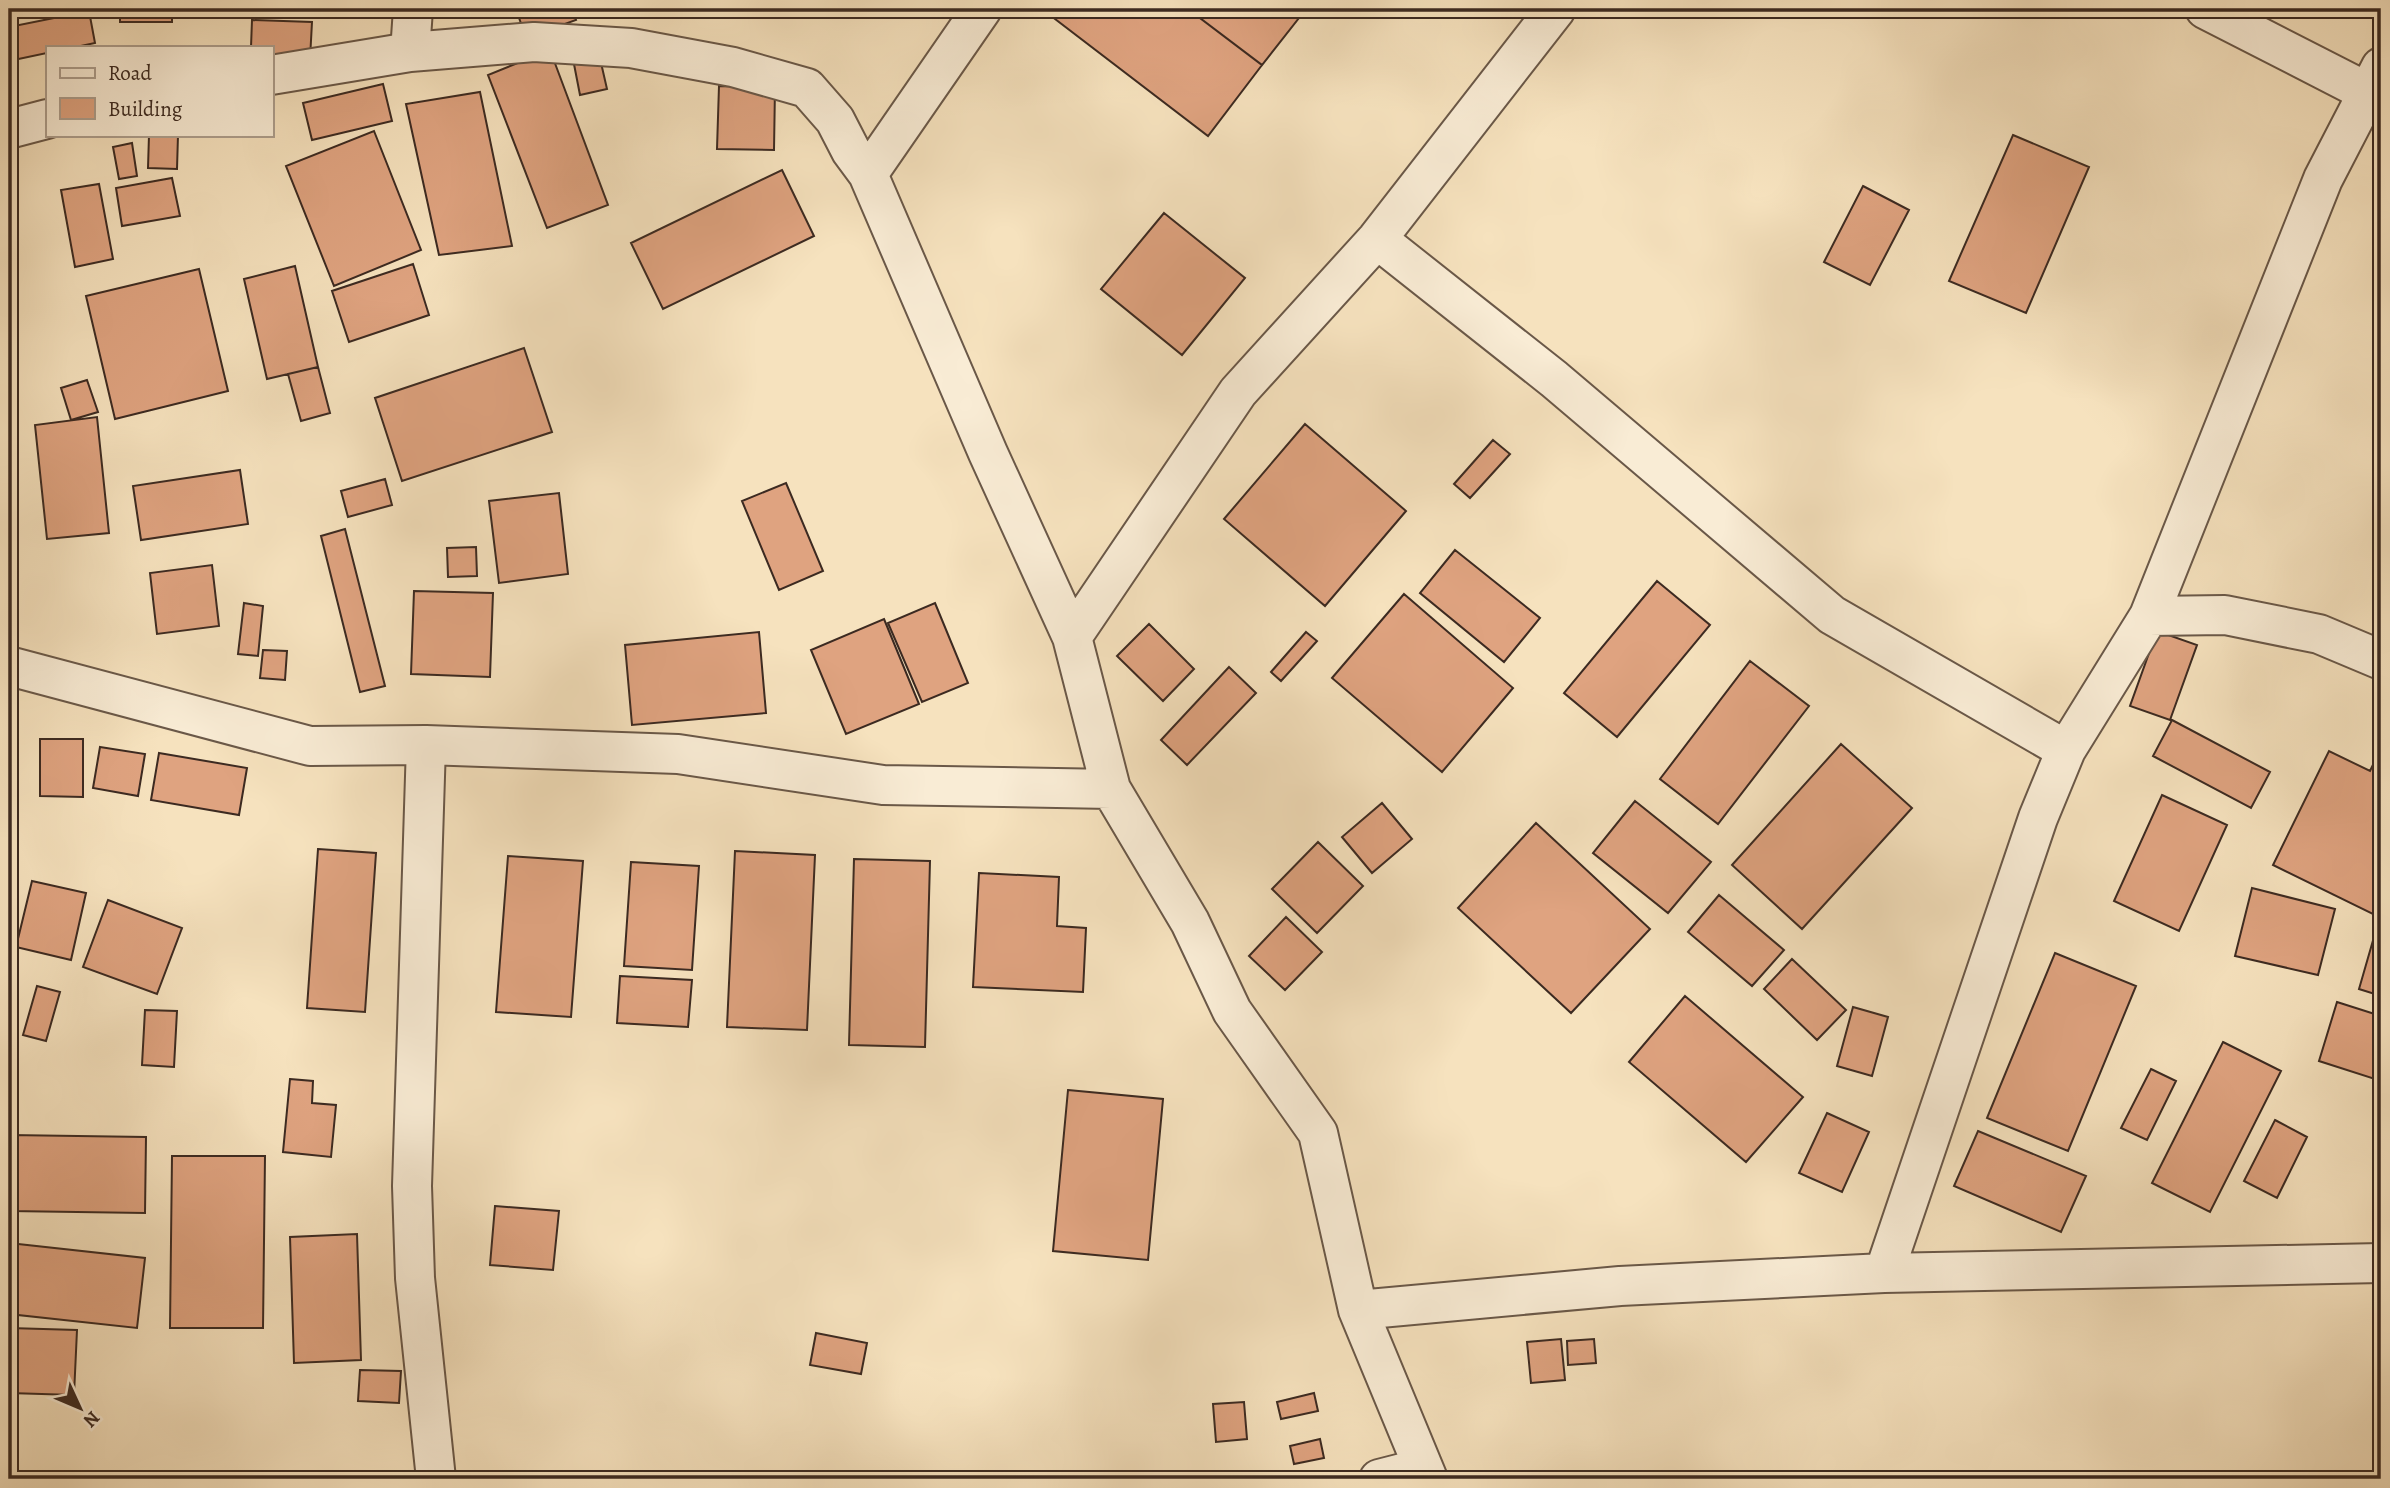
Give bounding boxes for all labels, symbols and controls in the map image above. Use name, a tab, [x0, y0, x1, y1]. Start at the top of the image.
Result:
legend	[46, 46, 273, 136]
text: Road	[108, 59, 152, 87]
text: Building	[108, 95, 183, 123]
north arrow	[46, 1372, 116, 1442]
text: N	[77, 1405, 106, 1433]

